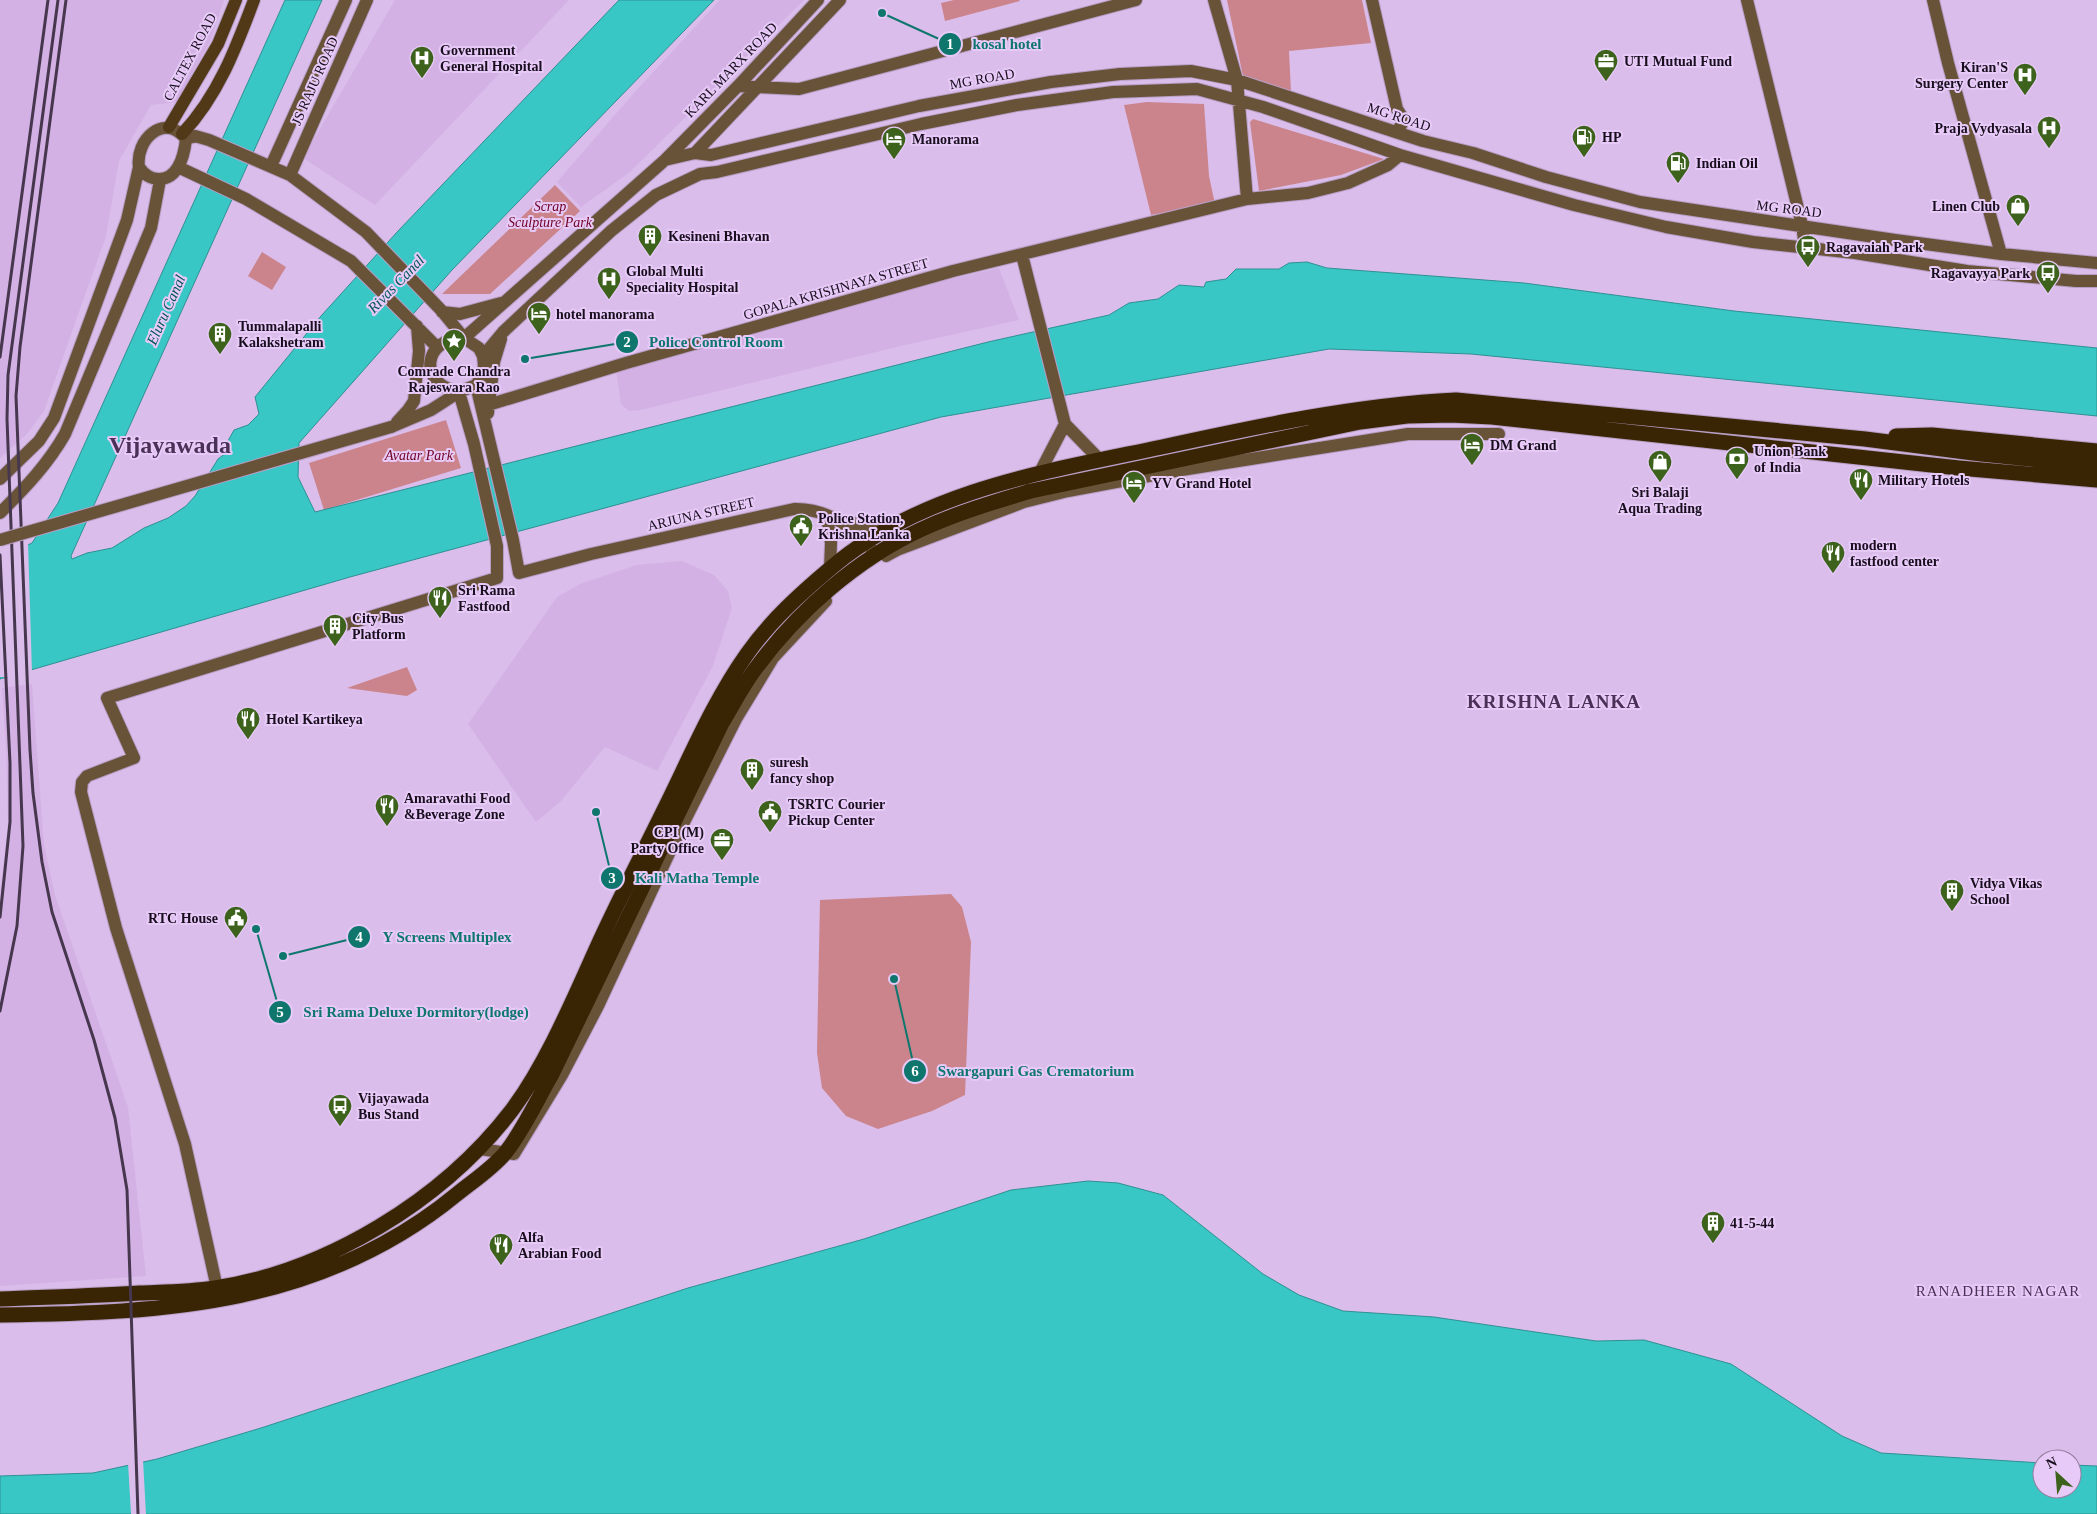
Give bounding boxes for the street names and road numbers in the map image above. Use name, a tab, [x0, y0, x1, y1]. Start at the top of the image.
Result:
street label: CALTEX ROAD	[161, 11, 219, 103]
street label: KARL MARX ROAD	[682, 19, 780, 121]
street label: JS RAJU ROAD	[289, 35, 341, 127]
street label: MG ROAD	[948, 66, 1016, 92]
street label: MG ROAD	[1365, 100, 1433, 134]
street label: MG ROAD	[1755, 198, 1823, 220]
street label: GOPALA KRISHNAYA STREET	[742, 255, 931, 323]
street label: ARJUNA STREET	[646, 494, 756, 534]

